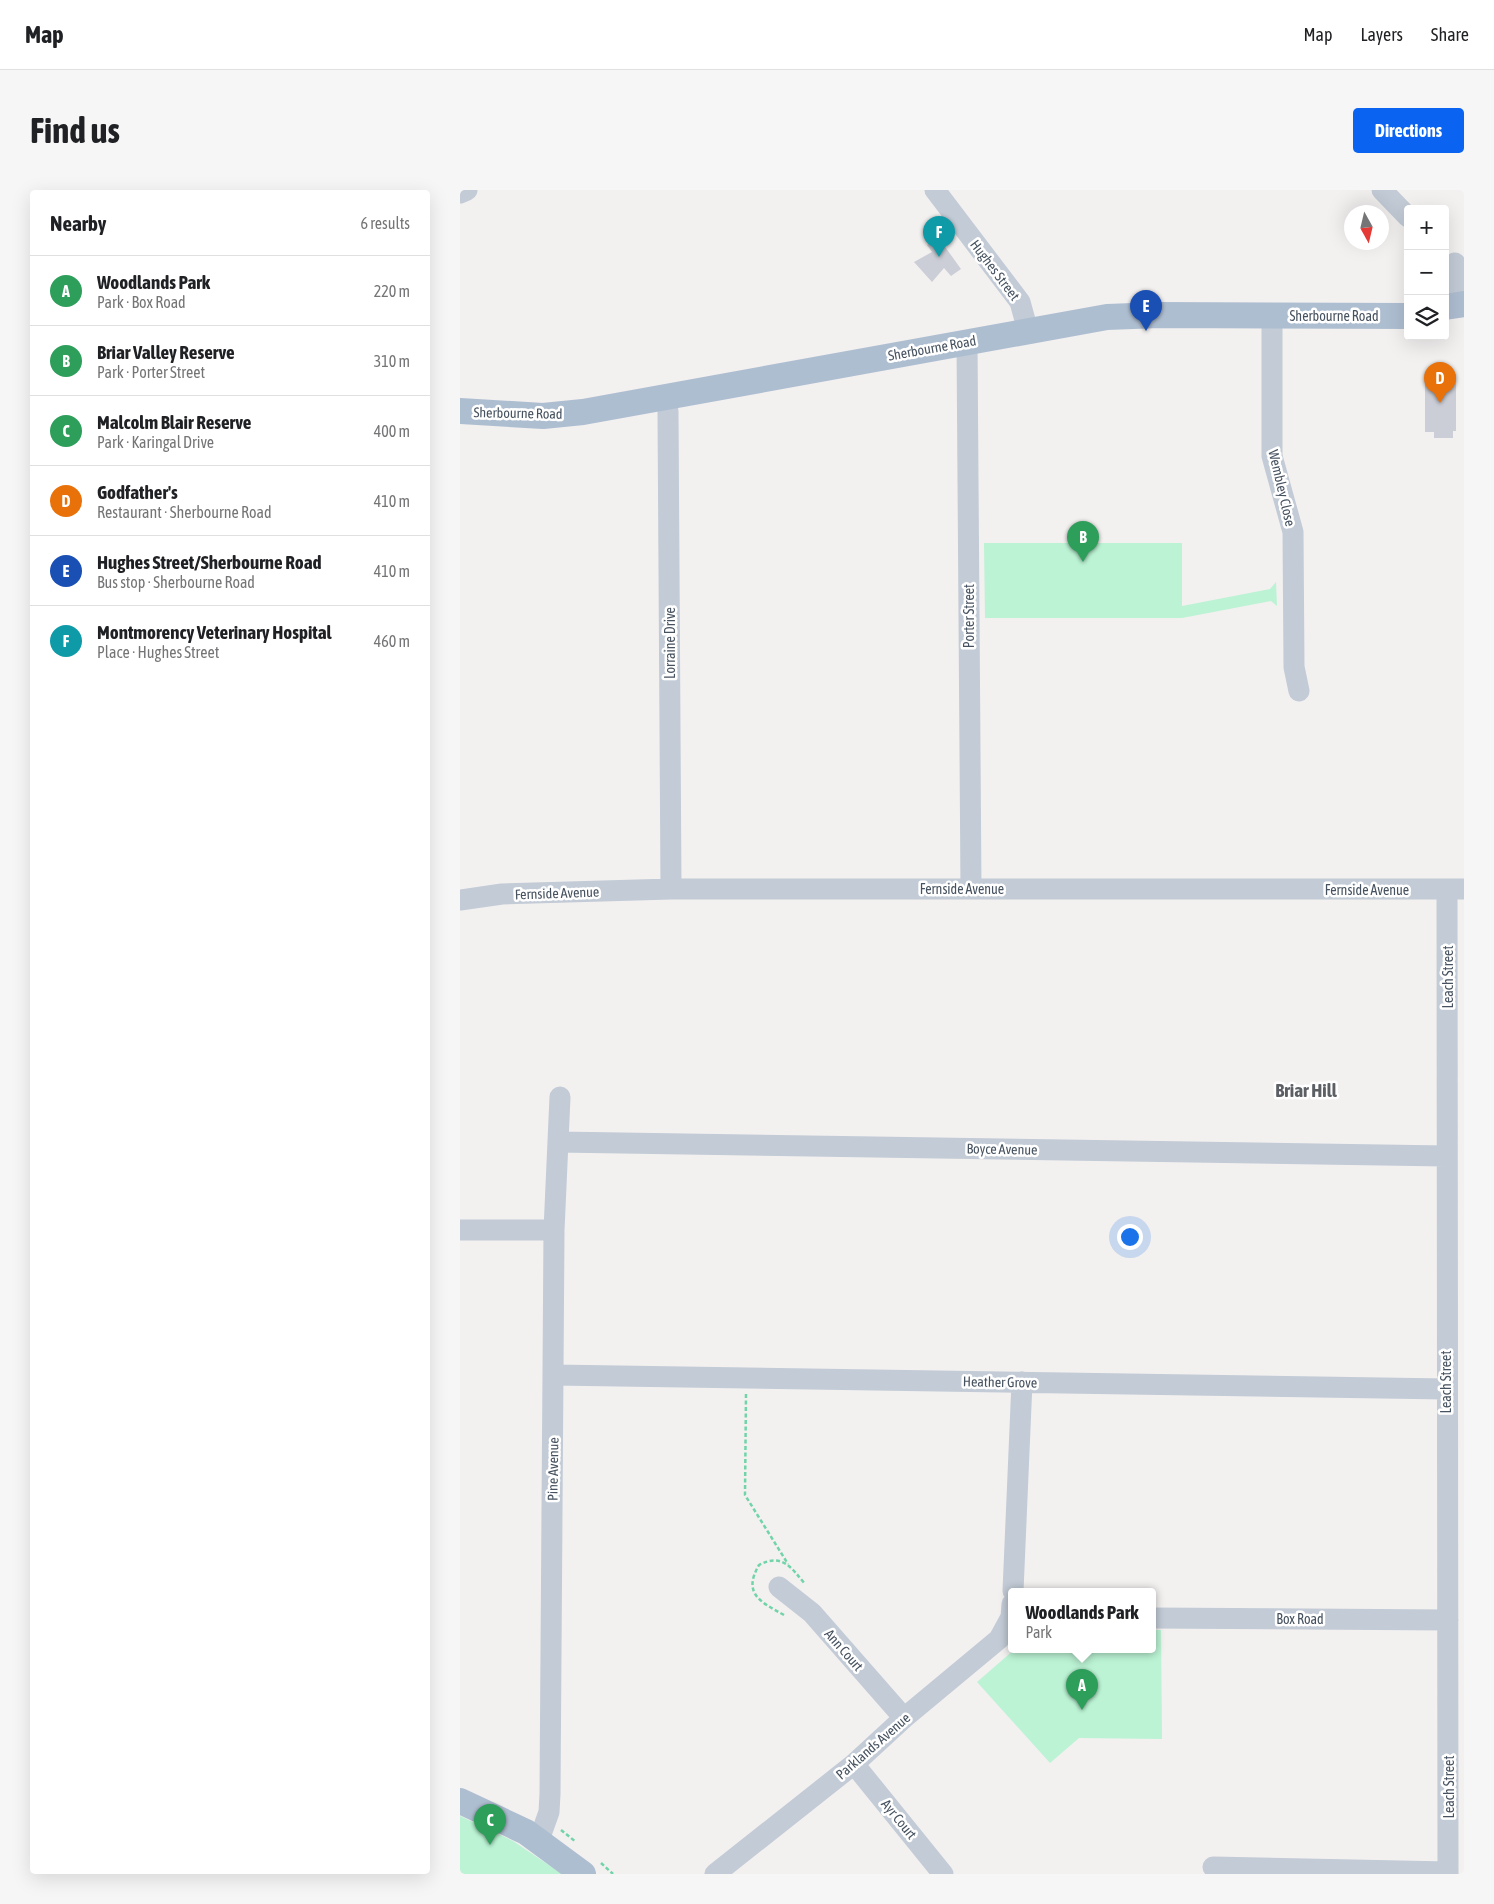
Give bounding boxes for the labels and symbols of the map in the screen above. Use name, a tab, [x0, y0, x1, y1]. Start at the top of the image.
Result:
north arrow	[1344, 205, 1389, 250]
pin: F	[923, 216, 955, 257]
street label: Hughes Street	[967, 237, 1023, 303]
pin: E	[1130, 290, 1162, 331]
street label: Sherbourne Road	[1289, 308, 1379, 324]
street label: Sherbourne Road	[887, 332, 977, 364]
pin: D	[1424, 362, 1456, 403]
street label: Sherbourne Road	[473, 404, 563, 422]
street label: Wembley Close	[1265, 448, 1299, 528]
pin: B	[1067, 521, 1099, 562]
street label: Porter Street	[961, 584, 977, 648]
street label: Lorraine Drive	[662, 607, 678, 679]
street label: Fernside Avenue	[920, 881, 1004, 897]
street label: Fernside Avenue	[1325, 882, 1409, 898]
street label: Fernside Avenue	[515, 884, 599, 902]
street label: Leach Street	[1440, 946, 1456, 1008]
district label: Briar Hill	[1275, 1079, 1338, 1101]
street label: Boyce Avenue	[966, 1140, 1038, 1158]
your location	[1117, 1224, 1143, 1250]
street label: Leach Street	[1438, 1351, 1454, 1413]
street label: Heather Grove	[963, 1373, 1037, 1391]
street label: Pine Avenue	[544, 1437, 562, 1501]
street label: Box Road	[1276, 1611, 1324, 1627]
street label: Ann Court	[822, 1626, 866, 1674]
pin: A	[1066, 1669, 1098, 1710]
street label: Parklands Avenue	[833, 1710, 913, 1782]
street label: Leach Street	[1441, 1756, 1457, 1818]
street label: Ayr Court	[878, 1796, 920, 1842]
pin: C	[474, 1804, 506, 1845]

